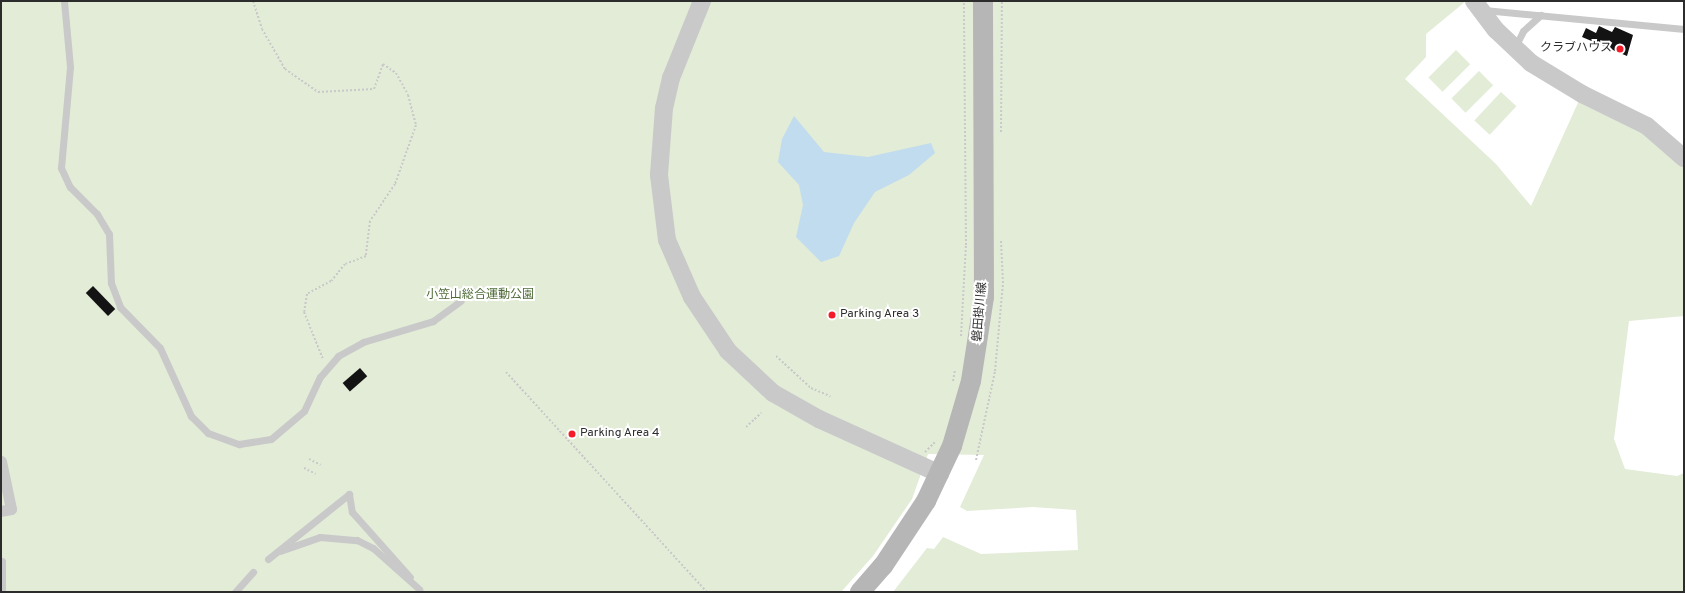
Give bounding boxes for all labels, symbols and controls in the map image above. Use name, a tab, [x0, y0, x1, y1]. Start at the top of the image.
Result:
place label: クラブハウス	[1540, 42, 1612, 56]
marker: クラブハウス	[1615, 44, 1625, 54]
street label: 磐田掛川線	[971, 281, 991, 343]
park label: 小笠山総合運動公園	[426, 289, 534, 303]
place label: Parking Area 3	[840, 308, 920, 322]
marker: Parking Area 3	[827, 310, 837, 320]
place label: Parking Area 4	[580, 427, 660, 441]
marker: Parking Area 4	[567, 429, 577, 439]

